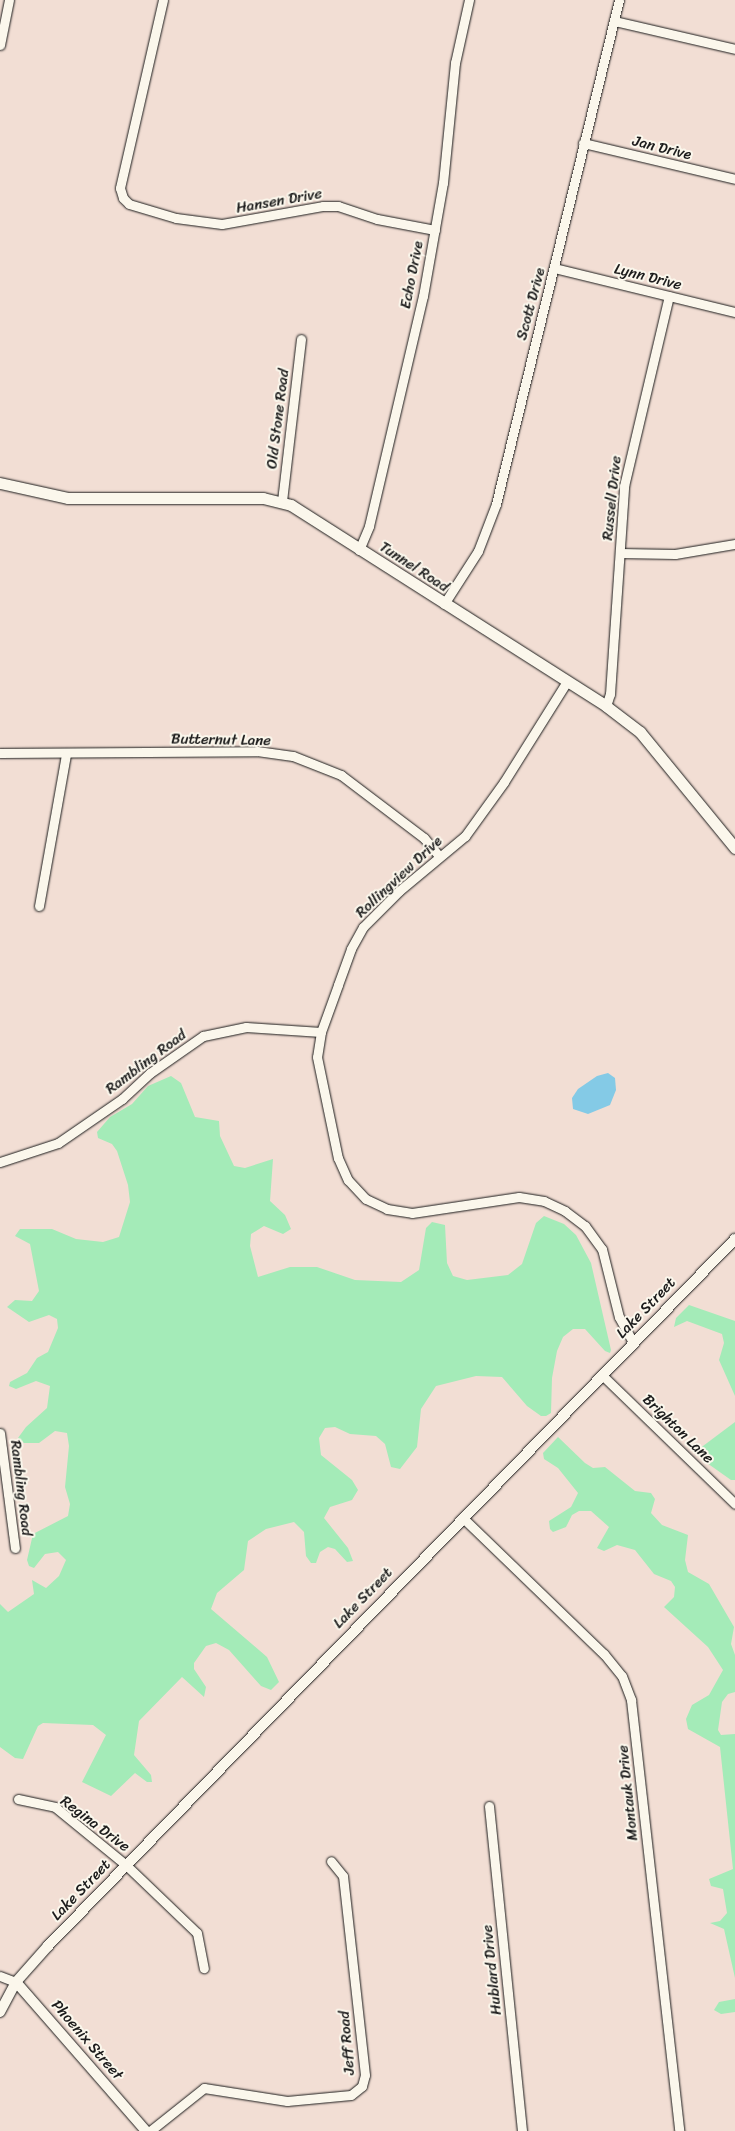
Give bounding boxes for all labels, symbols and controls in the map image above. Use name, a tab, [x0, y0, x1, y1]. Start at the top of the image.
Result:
street label: Jan Drive	[630, 132, 694, 164]
street label: Hansen Drive	[235, 185, 323, 217]
street label: Echo Drive	[397, 239, 427, 311]
street label: Lynn Drive	[612, 260, 684, 294]
street label: Scott Drive	[513, 266, 549, 342]
street label: Old Stone Road	[263, 368, 293, 470]
street label: Russell Drive	[599, 455, 625, 541]
street label: Tunnel Road	[376, 538, 452, 596]
street label: Butternut Lane	[171, 730, 271, 750]
street label: Rollingview Drive	[352, 832, 446, 922]
street label: Rambling Road	[102, 1026, 190, 1098]
street label: Lake Street	[613, 1274, 679, 1342]
street label: Brighton Lane	[639, 1391, 717, 1467]
street label: Rambling Road	[6, 1439, 36, 1537]
street label: Lake Street	[330, 1564, 396, 1632]
street label: Montauk Drive	[614, 1744, 642, 1842]
street label: Regina Drive	[57, 1792, 133, 1856]
street label: Lake Street	[48, 1856, 114, 1924]
street label: Hublard Drive	[478, 1924, 506, 2016]
street label: Phoenix Street	[48, 1996, 126, 2084]
street label: Jeff Road	[335, 2010, 359, 2076]

